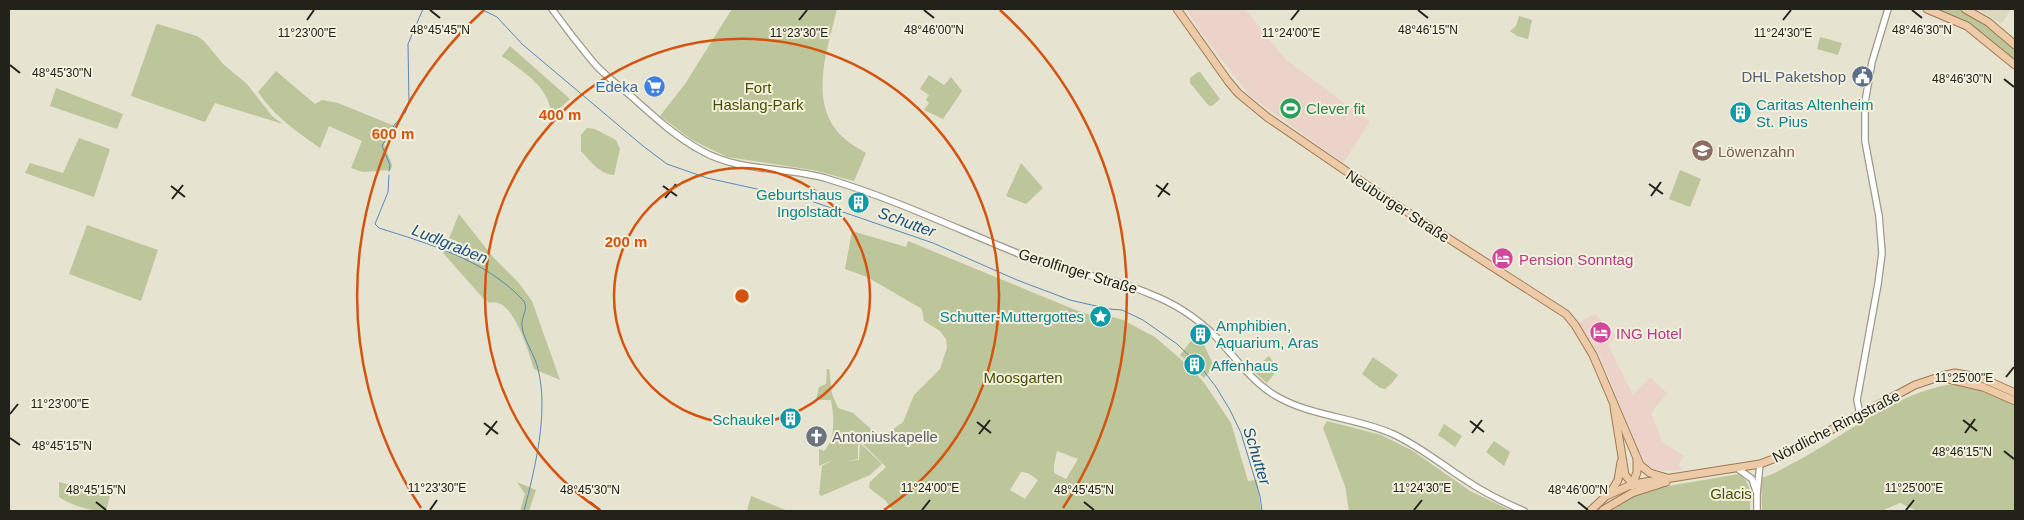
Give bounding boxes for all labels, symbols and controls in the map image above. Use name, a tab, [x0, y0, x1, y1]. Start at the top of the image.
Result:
text: 48°45'45"N	[410, 23, 470, 37]
text: 48°46'00"N	[904, 23, 964, 37]
text: 48°46'15"N	[1398, 23, 1458, 37]
text: 48°46'30"N	[1892, 23, 1952, 37]
text: 11°23'00"E	[278, 26, 336, 40]
text: 11°23'30"E	[770, 26, 828, 40]
text: 11°24'00"E	[1262, 26, 1320, 40]
text: 11°24'30"E	[1754, 26, 1812, 40]
public building icon: DHL Paketshop	[1850, 64, 1874, 88]
text: 48°45'30"N	[32, 66, 92, 80]
place label: DHL Paketshop	[1741, 68, 1846, 85]
text: 48°46'30"N	[1932, 72, 1992, 86]
supermarket icon: Edeka	[642, 74, 666, 98]
place label: Edeka	[595, 78, 639, 95]
park label: Fort Haslang-Park	[713, 79, 804, 113]
sports icon: Clever fit	[1278, 96, 1302, 120]
place label: Caritas Altenheim St. Pius	[1756, 96, 1874, 130]
place label: Clever fit	[1306, 100, 1366, 117]
building icon: Caritas Altenheim St. Pius	[1728, 101, 1752, 125]
text: 400 m	[539, 106, 581, 123]
text: 600 m	[372, 125, 414, 142]
school or university icon: Löwenzahn	[1690, 139, 1714, 163]
place label: Löwenzahn	[1718, 143, 1795, 160]
street label: Neuburger Straße	[1343, 166, 1453, 246]
place label: Geburtshaus Ingolstadt	[756, 186, 843, 220]
building icon: Geburtshaus Ingolstadt	[846, 191, 870, 215]
water label: Schutter	[876, 204, 939, 240]
water label: Ludlgraben	[410, 221, 490, 267]
text: 200 m	[605, 233, 647, 250]
street label: Gerolfinger Straße	[1017, 245, 1139, 297]
hotel icon: Pension Sonntag	[1491, 247, 1515, 271]
place label: Pension Sonntag	[1519, 251, 1633, 268]
centre of rings	[733, 287, 751, 305]
place icon: Schutter-Muttergottes	[1088, 304, 1112, 328]
place label: Schutter-Muttergottes	[940, 308, 1084, 325]
place label: Amphibien, Aquarium, Aras	[1216, 317, 1319, 351]
hotel icon: ING Hotel	[1588, 321, 1612, 345]
building icon: Amphibien, Aquarium, Aras	[1188, 322, 1212, 346]
place label: ING Hotel	[1616, 325, 1682, 342]
building icon: Affenhaus	[1183, 353, 1207, 377]
place label: Affenhaus	[1211, 357, 1278, 374]
park label: Moosgarten	[983, 369, 1063, 386]
text: 11°25'00"E	[1935, 371, 1993, 385]
street label: Nördliche Ringstraße	[1769, 386, 1903, 466]
text: 11°23'00"E	[31, 397, 89, 411]
building icon: Schaukel	[778, 407, 802, 431]
place label: Schaukel	[712, 411, 774, 428]
church icon: Antoniuskapelle	[804, 424, 828, 448]
water label: Schutter	[1240, 425, 1274, 488]
place label: Antoniuskapelle	[832, 428, 938, 445]
text: 48°45'15"N	[32, 439, 92, 453]
text: 48°46'15"N	[1932, 445, 1992, 459]
text: 11°23'30"E	[408, 481, 466, 495]
text: 11°24'00"E	[901, 481, 959, 495]
text: 11°24'30"E	[1393, 481, 1451, 495]
text: 11°25'00"E	[1885, 481, 1943, 495]
text: 48°45'15"N	[66, 483, 126, 497]
text: 48°45'30"N	[560, 483, 620, 497]
text: 48°45'45"N	[1054, 483, 1114, 497]
text: 48°46'00"N	[1548, 483, 1608, 497]
park label: Glacis	[1710, 485, 1752, 502]

